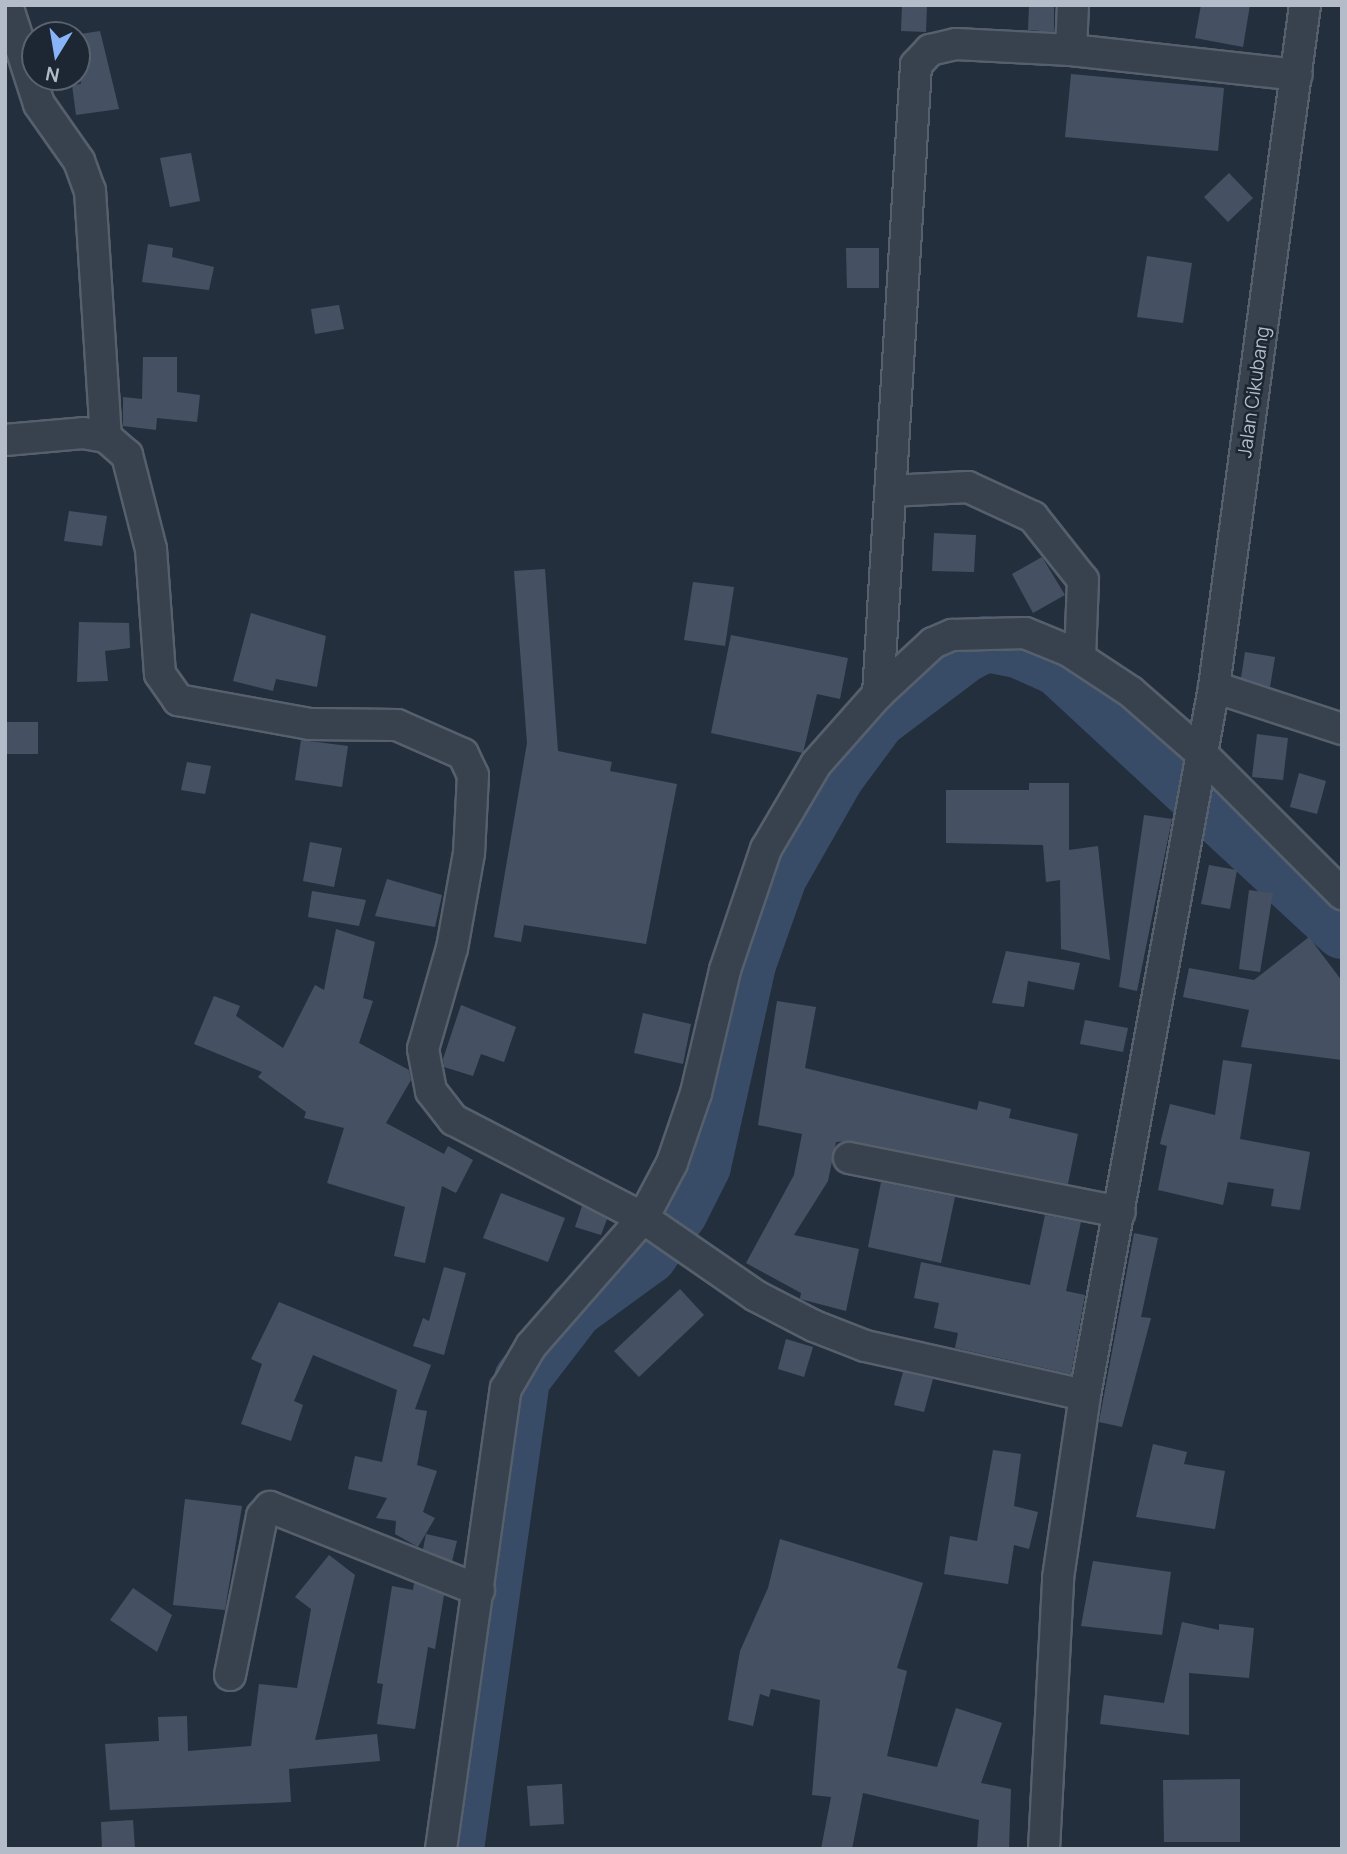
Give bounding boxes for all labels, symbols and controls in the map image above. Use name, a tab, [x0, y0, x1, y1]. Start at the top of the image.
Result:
north arrow	[21, 21, 91, 91]
text: N	[43, 61, 62, 89]
street label: Jalan Cikubang	[1233, 325, 1275, 459]

